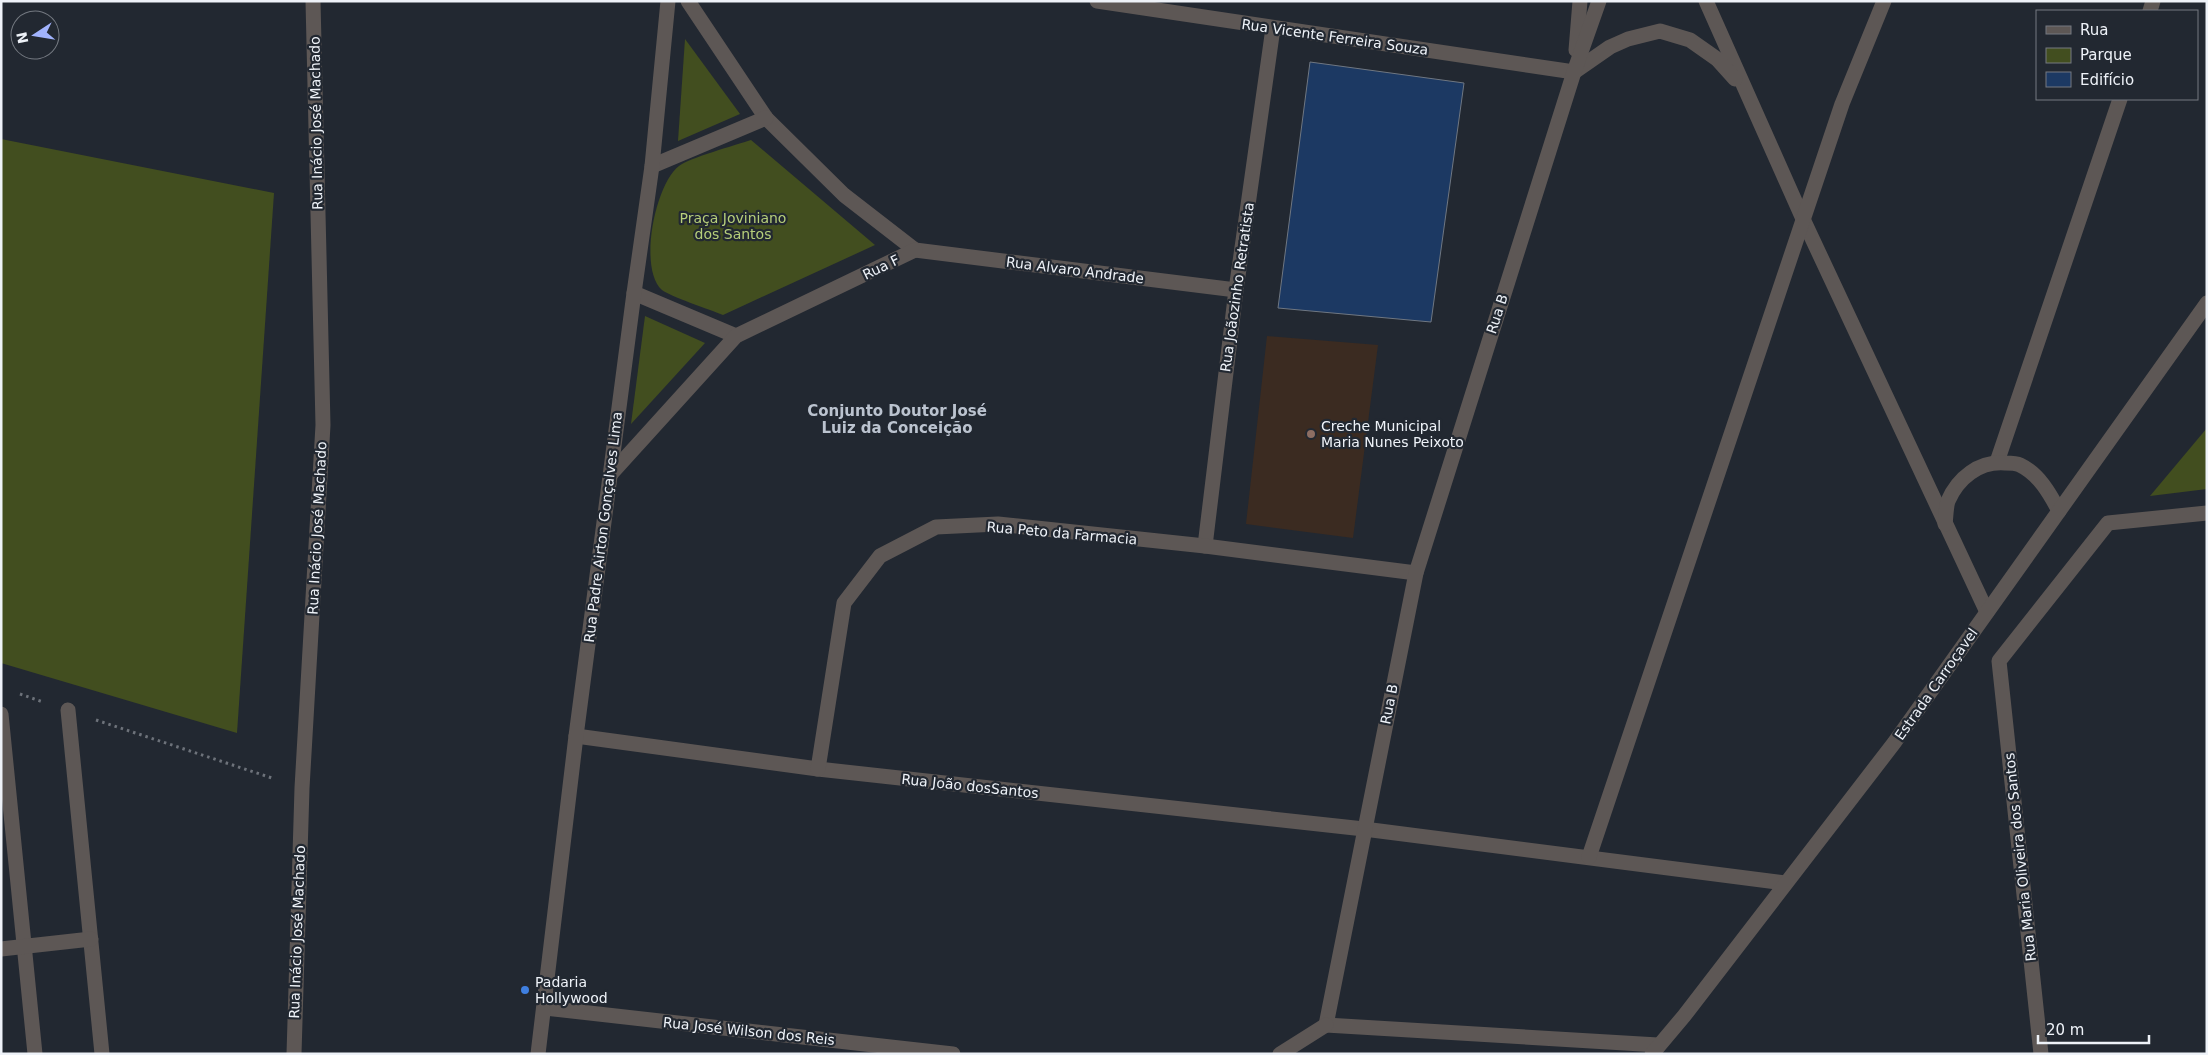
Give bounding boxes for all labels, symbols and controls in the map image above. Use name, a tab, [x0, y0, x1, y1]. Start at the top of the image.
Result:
north arrow	[10, 10, 60, 60]
legend	[2036, 10, 2198, 100]
street label: Rua Vicente Ferreira Souza	[1241, 16, 1429, 58]
text: Rua	[2080, 21, 2108, 39]
text: N	[13, 30, 31, 45]
street label: Rua Inácio José Machado	[306, 36, 326, 210]
text: Parque	[2080, 46, 2132, 64]
text: Edifício	[2080, 71, 2134, 89]
street label: Rua Joãozinho Retratista	[1217, 201, 1257, 373]
park label: Praça Joviniano dos Santos	[680, 210, 786, 242]
street label: Rua F	[860, 251, 902, 283]
street label: Rua Alvaro Andrade	[1005, 254, 1145, 286]
street label: Rua B	[1483, 292, 1511, 336]
district label: Conjunto Doutor José Luiz da Conceição	[807, 402, 987, 437]
street label: Rua Padre Airton Gonçalves Lima	[581, 411, 625, 643]
place label: Creche Municipal Maria Nunes Peixoto	[1321, 418, 1464, 450]
marker: Creche Municipal Maria Nunes Peixoto	[1305, 428, 1317, 440]
street label: Rua Inácio José Machado	[304, 441, 330, 615]
street label: Rua Peto da Farmacia	[986, 518, 1138, 548]
street label: Estrada Carroçavel	[1891, 625, 1981, 743]
street label: Rua B	[1377, 683, 1401, 725]
street label: Rua Maria Oliveira dos Santos	[2001, 752, 2039, 962]
street label: Rua João dosSantos	[901, 771, 1039, 801]
street label: Rua Inácio José Machado	[286, 845, 308, 1019]
place label: Padaria Hollywood	[535, 974, 608, 1006]
marker: Padaria Hollywood	[519, 984, 531, 996]
scale bar	[2038, 1012, 2149, 1044]
street label: Rua José Wilson dos Reis	[662, 1014, 836, 1048]
text: 20 m	[2046, 1021, 2084, 1039]

